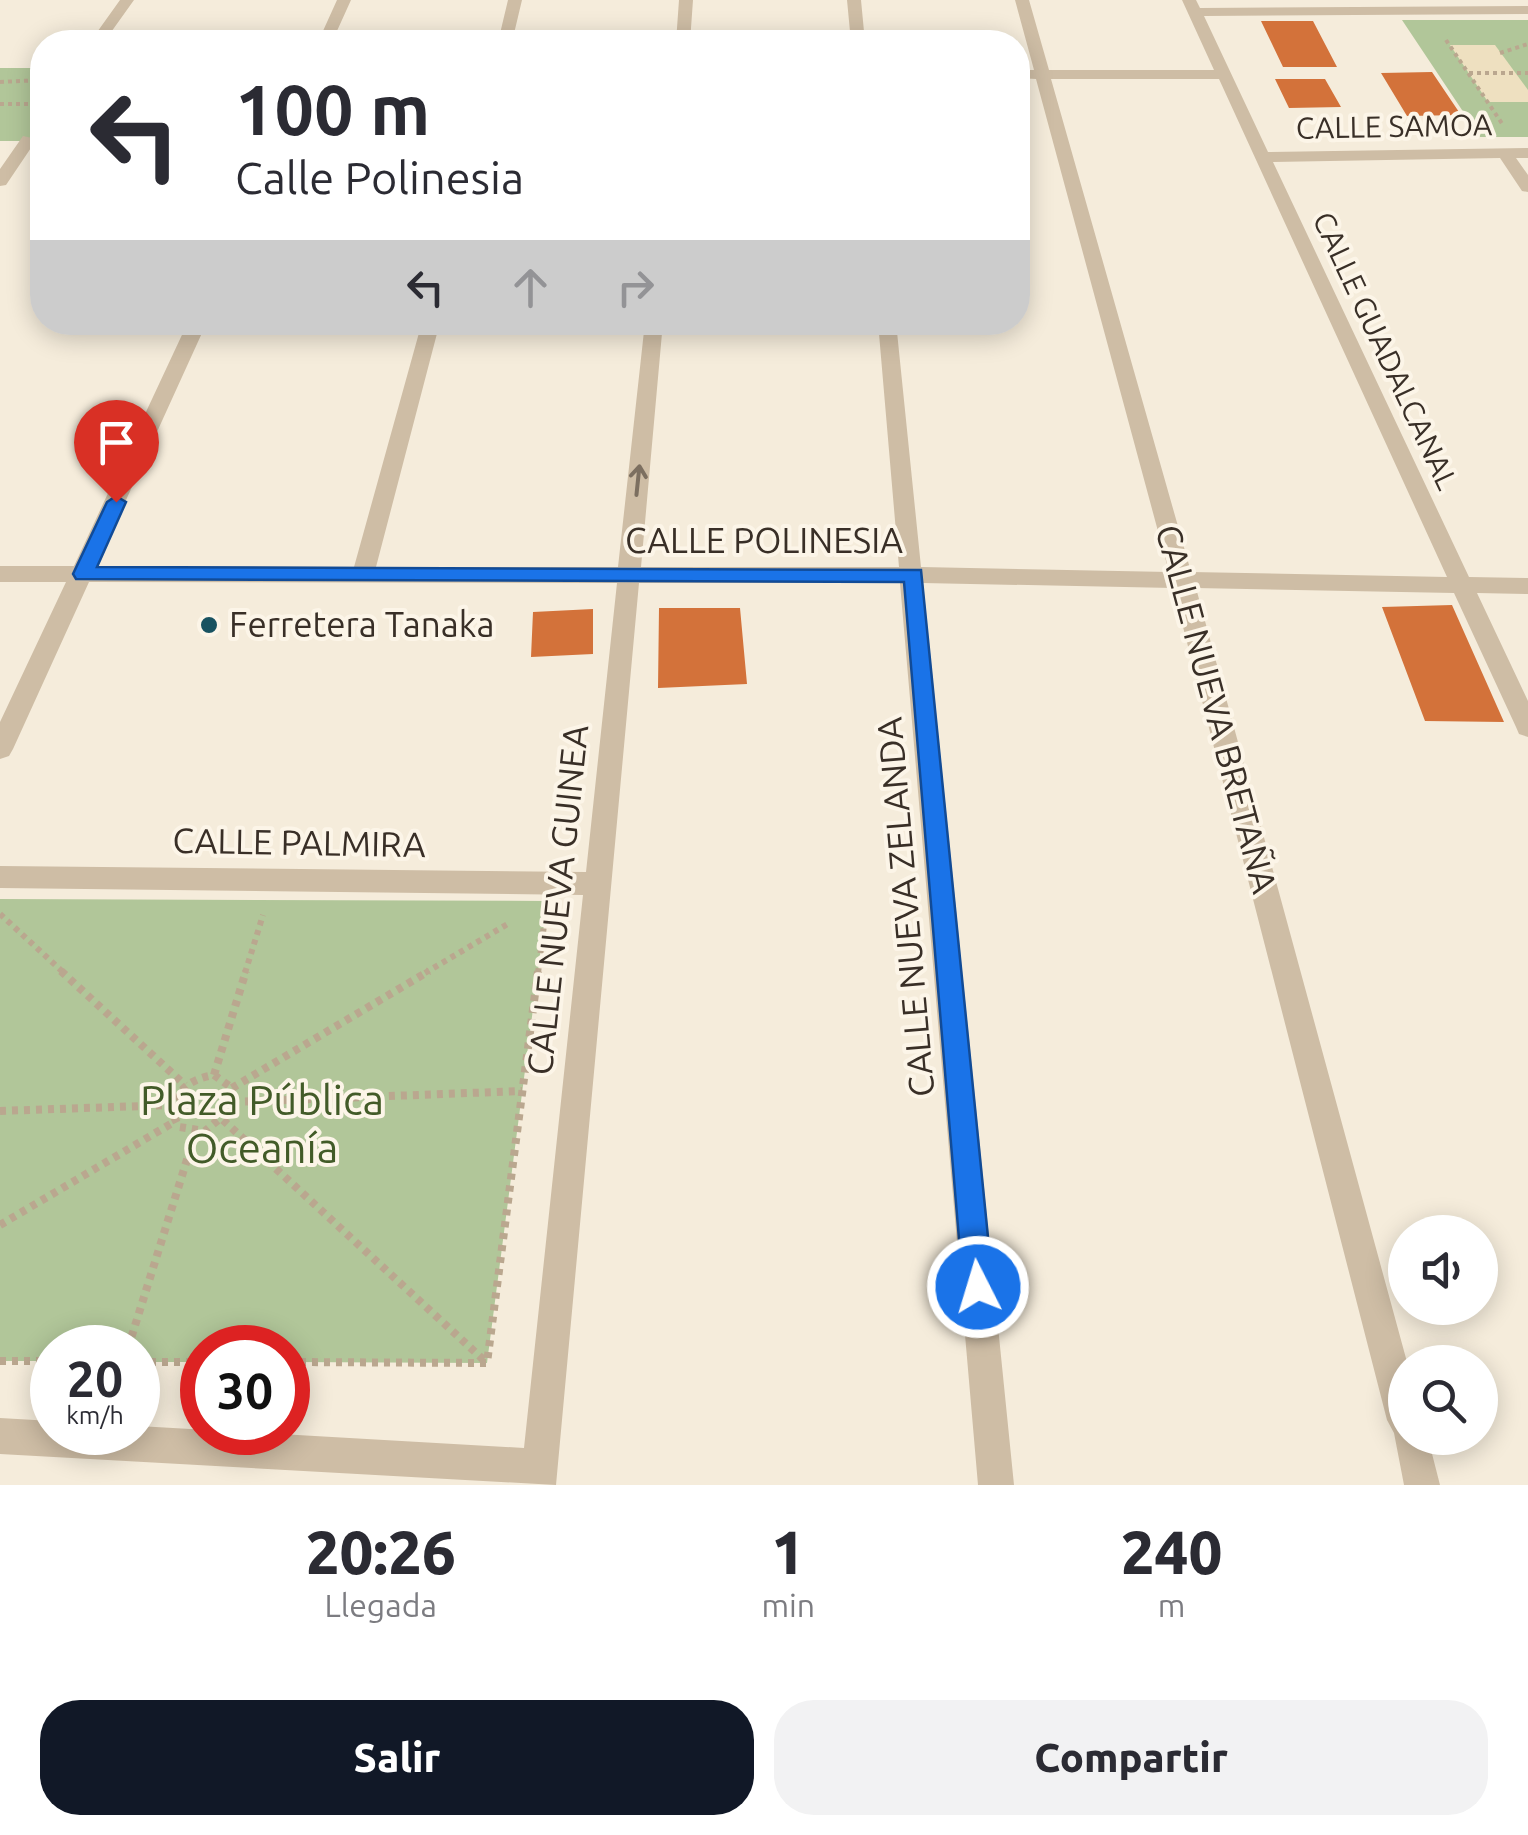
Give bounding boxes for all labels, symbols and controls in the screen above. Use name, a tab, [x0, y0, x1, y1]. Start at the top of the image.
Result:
icon: left	[70, 70, 200, 200]
text: 100 m	[235, 70, 430, 148]
street label: CALLE SAMOA	[1295, 107, 1493, 145]
text: Calle Polinesia	[235, 152, 524, 203]
street label: CALLE GUADALCANAL	[1307, 206, 1465, 495]
icon: left	[398, 260, 453, 315]
icon: ahead	[503, 260, 558, 315]
icon: right	[608, 260, 663, 315]
pin	[74, 400, 159, 503]
icon: arrive	[89, 415, 144, 470]
one-way arrow	[629, 464, 648, 496]
street label: CALLE POLINESIA	[625, 520, 903, 560]
street label: CALLE NUEVA BRETAÑA	[1149, 520, 1285, 898]
place label: Ferretera Tanaka	[229, 604, 494, 644]
marker: Ferretera Tanaka	[198, 614, 220, 636]
street label: CALLE NUEVA ZELANDA	[868, 715, 942, 1099]
street label: CALLE NUEVA GUINEA	[519, 723, 595, 1077]
street label: CALLE PALMIRA	[172, 820, 426, 864]
park label: Plaza Pública Oceanía	[140, 1076, 384, 1171]
map controls	[1388, 1215, 1498, 1455]
button: sound	[1388, 1215, 1498, 1325]
position arrow	[926, 1235, 1030, 1339]
speed limit sign: 30	[180, 1325, 310, 1455]
button: search	[1388, 1345, 1498, 1455]
text: 20	[67, 1350, 123, 1406]
text: km/h	[66, 1401, 124, 1429]
text: 20:26	[306, 1518, 456, 1585]
text: 1	[771, 1518, 805, 1585]
text: 240	[1121, 1518, 1222, 1585]
text: Llegada	[325, 1587, 437, 1623]
text: min	[761, 1587, 815, 1623]
text: m	[1158, 1587, 1185, 1623]
button: Salir	[40, 1700, 754, 1815]
button: Compartir	[774, 1700, 1488, 1815]

